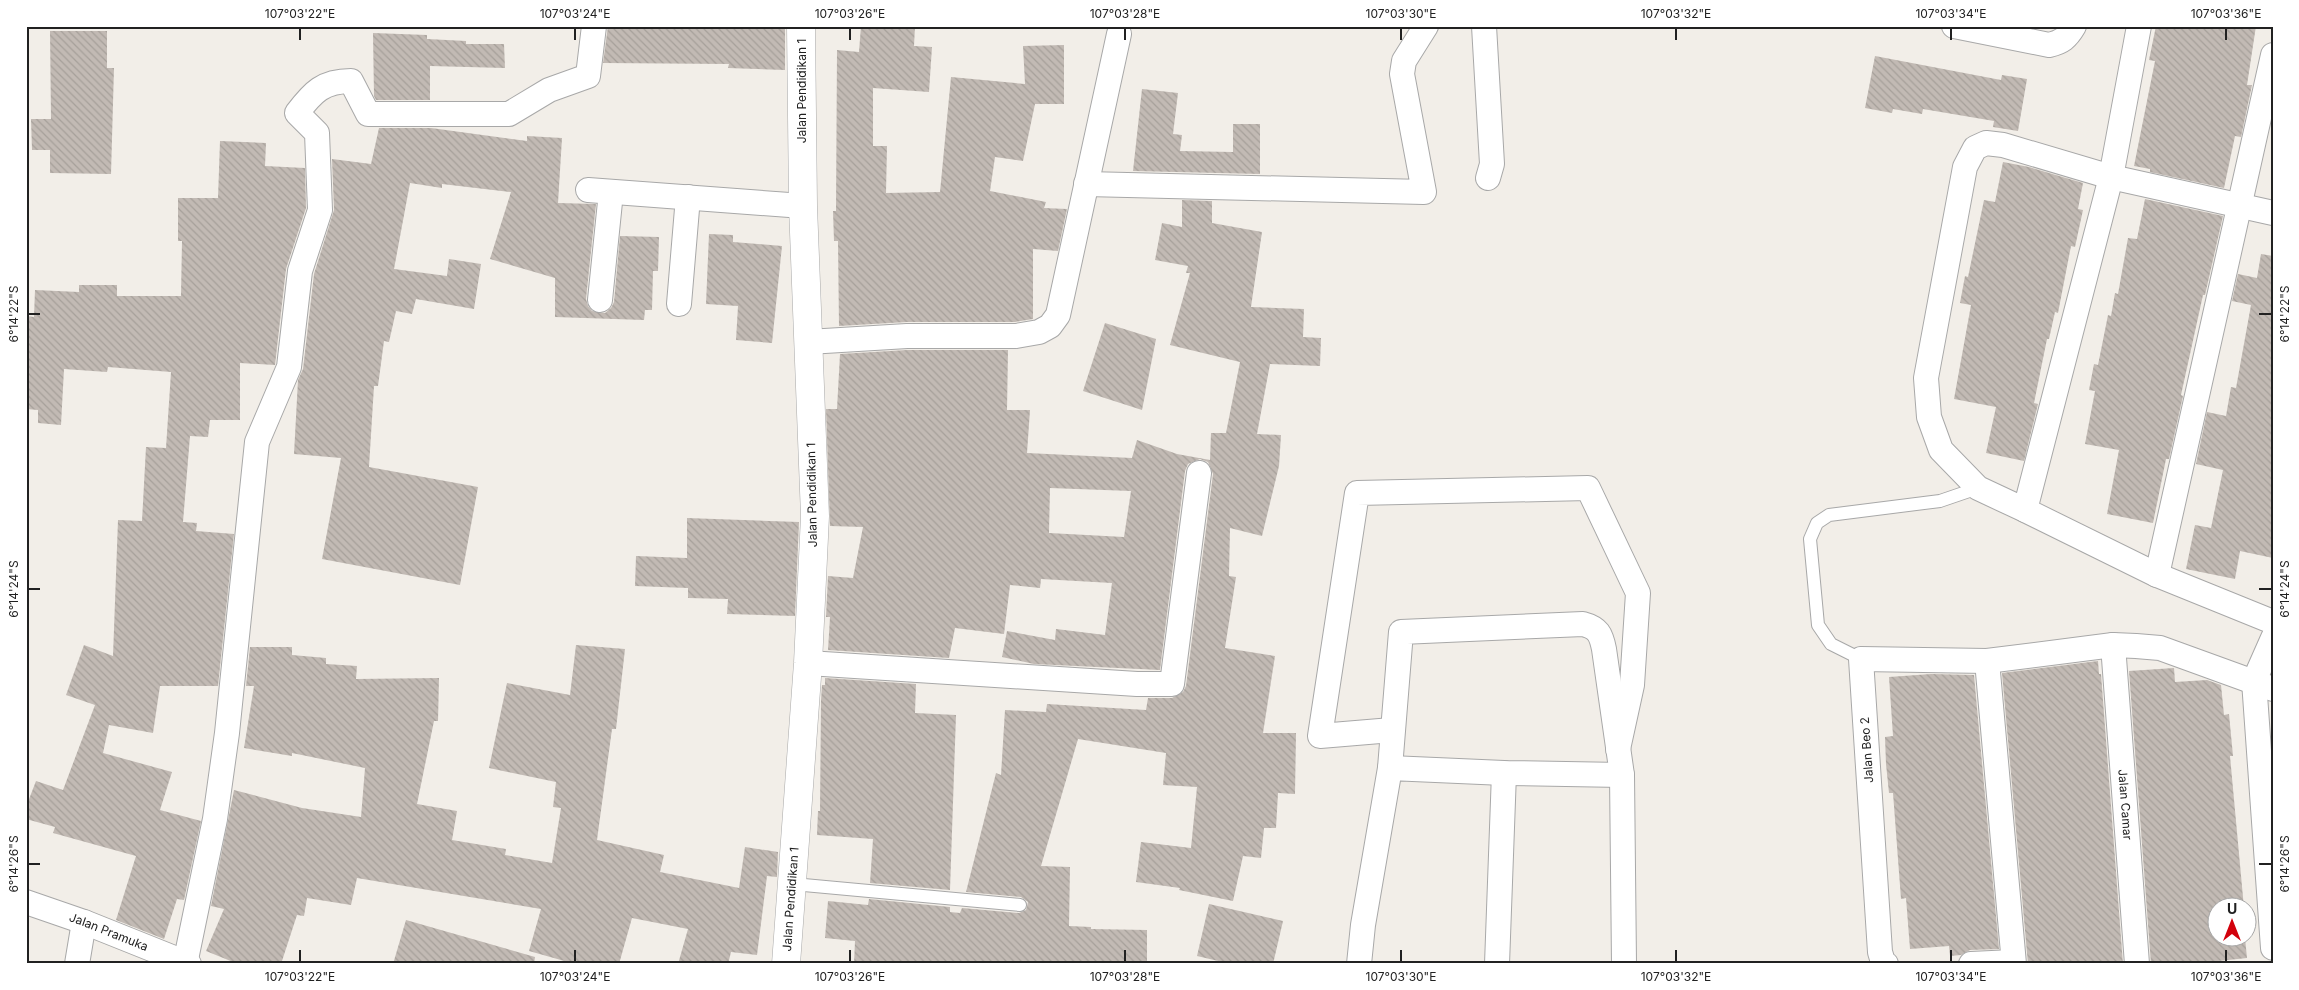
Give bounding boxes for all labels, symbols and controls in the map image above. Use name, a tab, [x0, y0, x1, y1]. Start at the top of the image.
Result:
text: 107°03'22"E	[265, 6, 335, 21]
text: 107°03'24"E	[540, 6, 610, 21]
text: 107°03'26"E	[815, 6, 885, 21]
text: 107°03'28"E	[1090, 6, 1160, 21]
text: 107°03'30"E	[1366, 6, 1436, 21]
text: 107°03'32"E	[1641, 6, 1711, 21]
text: 107°03'34"E	[1915, 6, 1987, 21]
text: 107°03'36"E	[2191, 6, 2261, 21]
street label: Jalan Pendidikan 1	[794, 39, 809, 143]
text: 6°14'22"S	[6, 285, 21, 343]
text: 6°14'22"S	[2277, 285, 2292, 343]
street label: Jalan Pendidikan 1	[803, 443, 820, 547]
text: 6°14'24"S	[6, 560, 21, 618]
text: 6°14'24"S	[2277, 560, 2292, 618]
street label: Jalan Beo 2	[1857, 716, 1876, 784]
street label: Jalan Camar	[2115, 769, 2136, 841]
text: 6°14'26"S	[6, 835, 21, 893]
text: 6°14'26"S	[2277, 835, 2292, 893]
street label: Jalan Pendidikan 1	[779, 846, 802, 952]
north arrow	[2206, 898, 2256, 948]
text: U	[2227, 900, 2237, 917]
street label: Jalan Pramuka	[67, 909, 151, 954]
text: 107°03'22"E	[265, 969, 335, 984]
text: 107°03'24"E	[540, 969, 610, 984]
text: 107°03'26"E	[815, 969, 885, 984]
text: 107°03'28"E	[1090, 969, 1160, 984]
text: 107°03'30"E	[1366, 969, 1436, 984]
text: 107°03'32"E	[1641, 969, 1711, 984]
text: 107°03'34"E	[1915, 969, 1987, 984]
text: 107°03'36"E	[2191, 969, 2261, 984]

